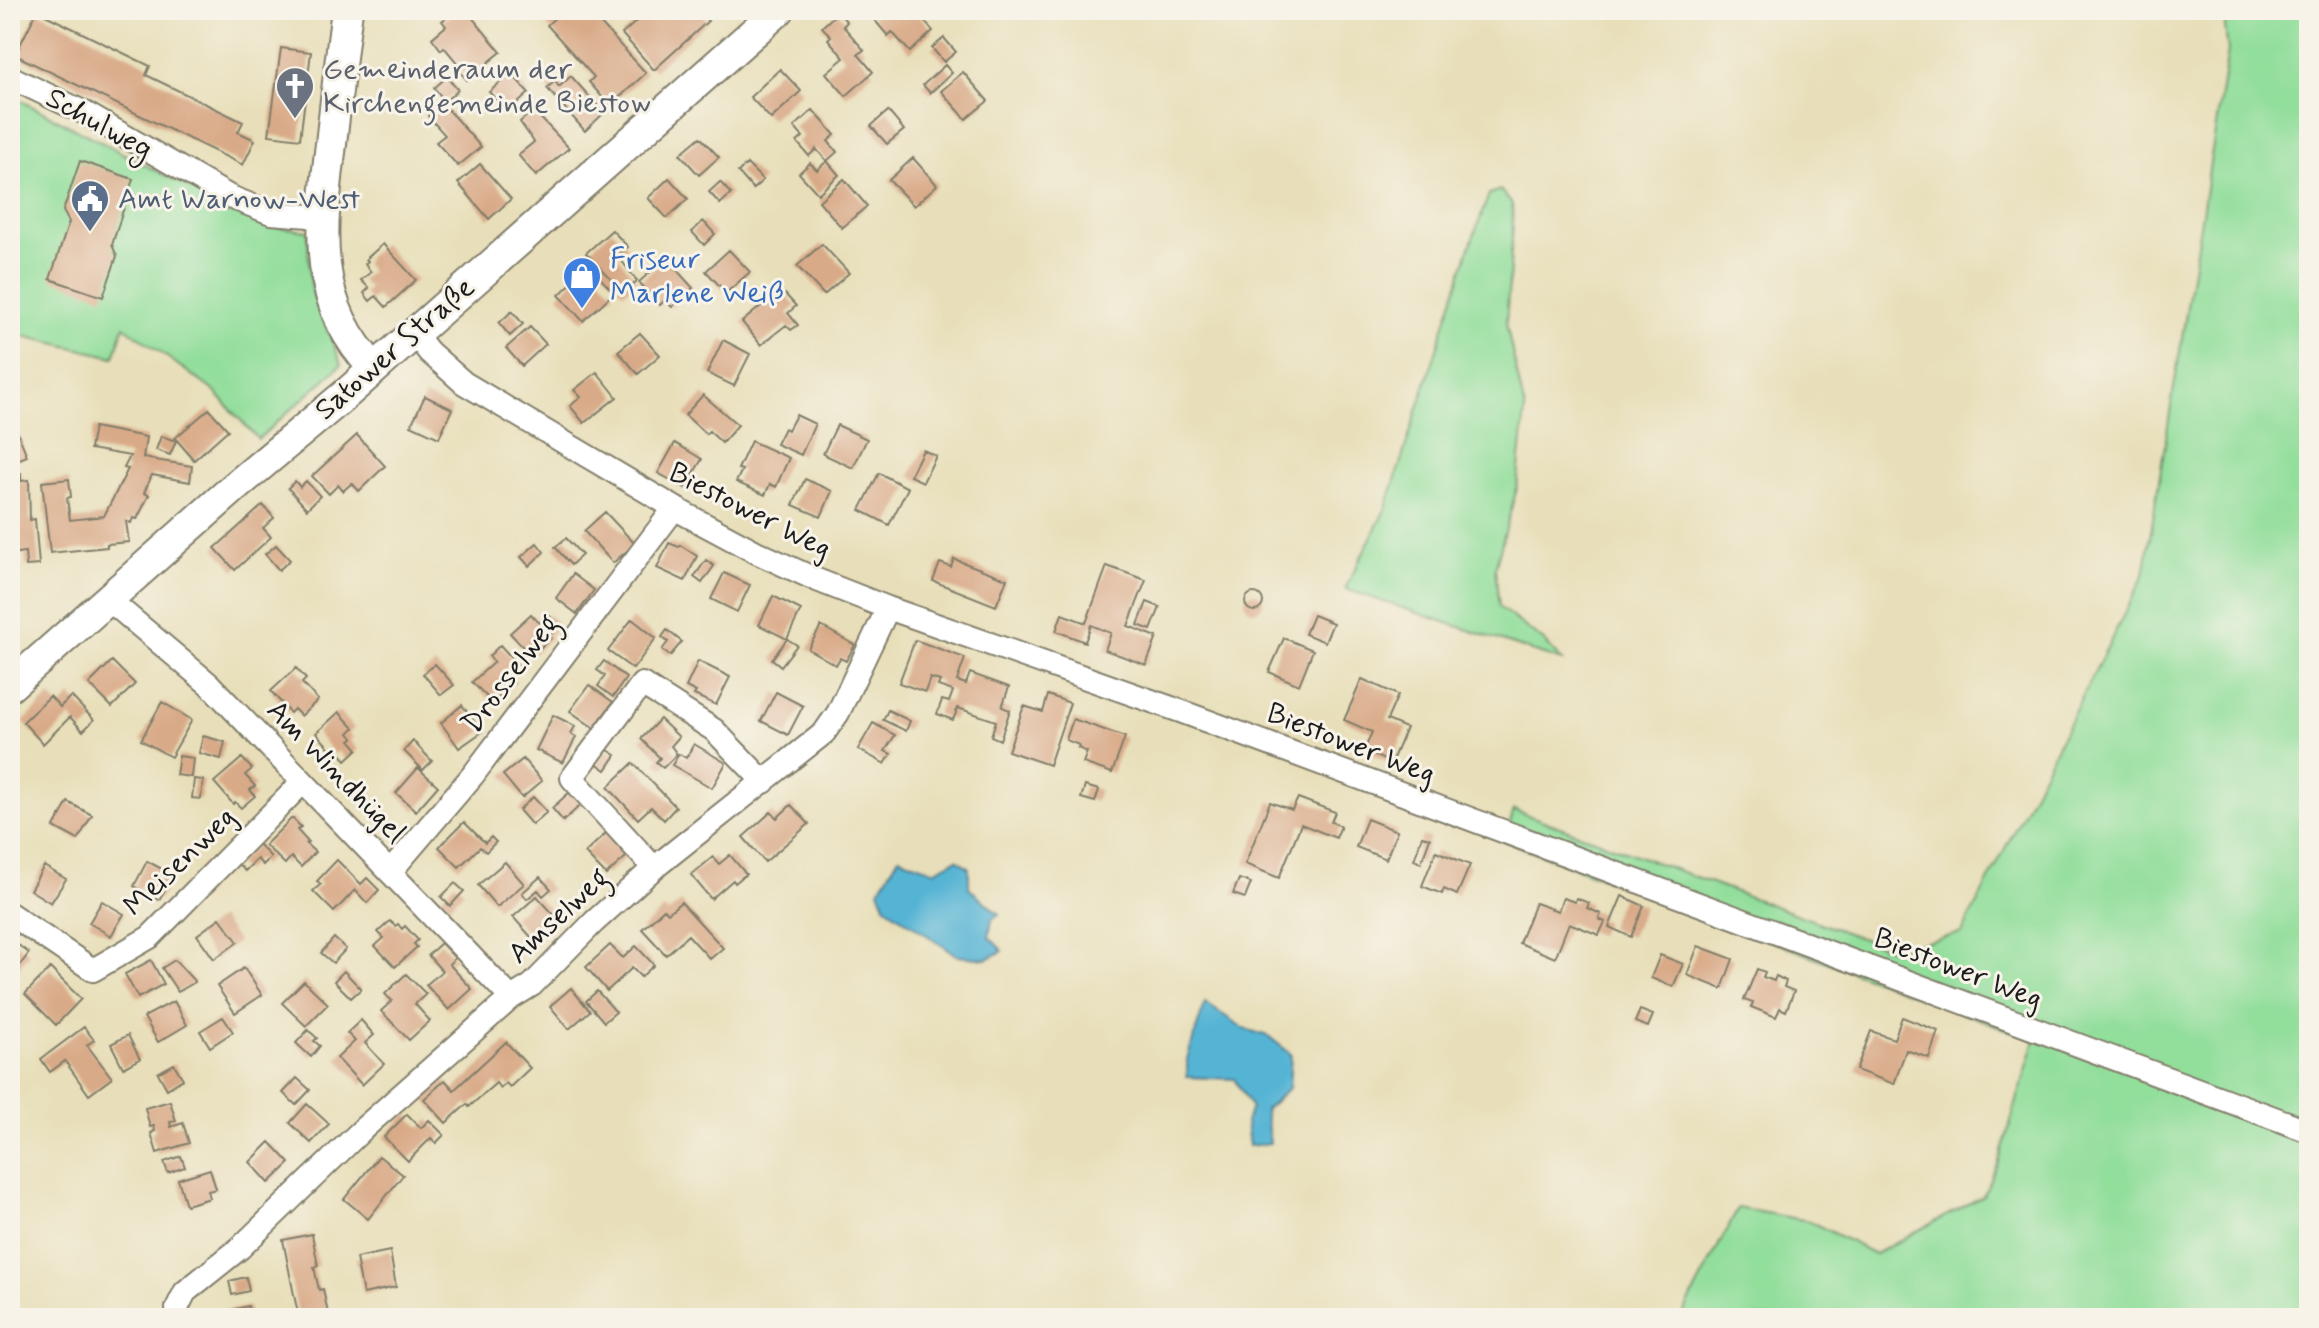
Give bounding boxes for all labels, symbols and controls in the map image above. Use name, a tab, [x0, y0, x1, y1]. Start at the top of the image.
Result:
place label: Gemeinderaum der Kirchengemeinde Biestow	[323, 50, 651, 126]
church icon: Gemeinderaum der Kirchengemeinde Biestow	[274, 65, 316, 120]
street label: Schulweg	[38, 79, 159, 171]
public building icon: Amt Warnow-West	[69, 178, 111, 233]
place label: Amt Warnow-West	[118, 180, 361, 219]
place label: Friseur Marlene Weiß	[610, 240, 784, 313]
shop icon: Friseur Marlene Weiß	[561, 255, 603, 310]
street label: Satower Straße	[307, 269, 483, 429]
street label: Biestower Weg	[662, 453, 838, 569]
street label: Drosselweg	[453, 606, 571, 744]
street label: Am Windhügel	[258, 692, 414, 852]
street label: Biestower Weg	[1261, 694, 1441, 794]
street label: Meisenweg	[115, 799, 245, 925]
street label: Amselweg	[500, 859, 620, 975]
street label: Biestower Weg	[1868, 919, 2048, 1019]

